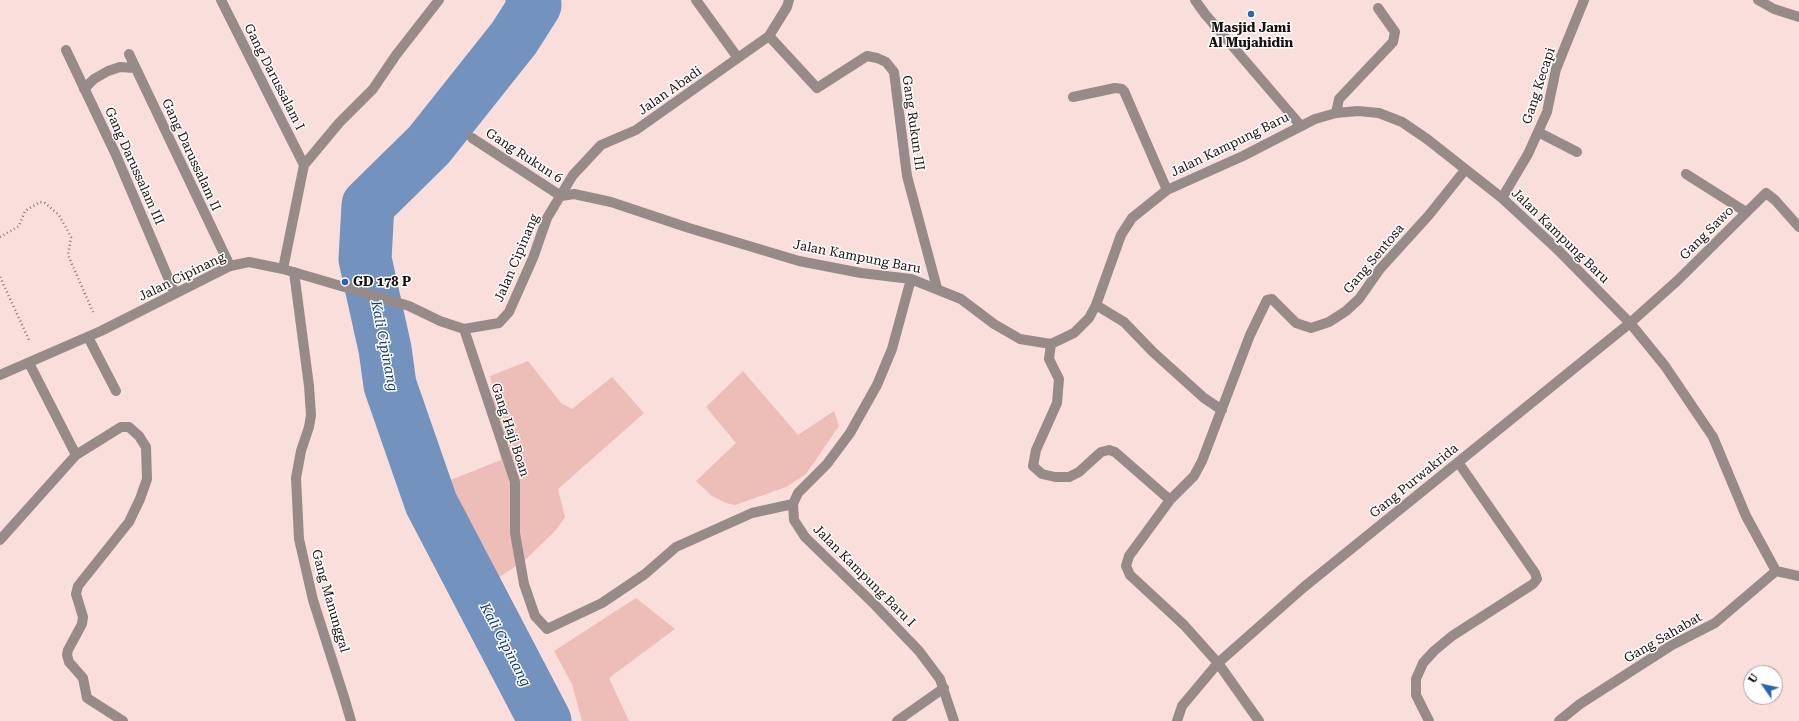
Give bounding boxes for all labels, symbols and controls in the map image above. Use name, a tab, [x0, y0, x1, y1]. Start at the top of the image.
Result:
marker: Masjid Jami Al Mujahidin	[1246, 9, 1256, 19]
place label: Masjid Jami Al Mujahidin	[1209, 20, 1293, 51]
street label: Gang Darussalam I	[240, 21, 308, 133]
street label: Gang Kecapi	[1519, 46, 1559, 126]
street label: Jalan Abadi	[635, 63, 705, 119]
street label: Gang Rukun III	[899, 74, 927, 172]
street label: Gang Darussalam II	[158, 96, 224, 214]
street label: Gang Darussalam III	[101, 105, 167, 227]
street label: Jalan Kampung Baru	[1168, 110, 1292, 180]
street label: Gang Rukun 6	[483, 125, 565, 187]
street label: Jalan Kampung Baru	[1508, 185, 1612, 287]
street label: Gang Sawo	[1677, 203, 1737, 263]
street label: Jalan Cipinang	[491, 212, 543, 304]
street label: Gang Sentosa	[1340, 221, 1408, 297]
street label: Jalan Kampung Baru	[792, 237, 922, 277]
street label: Jalan Cipinang	[136, 249, 228, 305]
place label: GD 178 P	[353, 274, 411, 290]
marker: GD 178 P	[340, 277, 350, 287]
water label: Kali Cipinang	[367, 299, 401, 393]
street label: Gang Haji Boan	[488, 381, 532, 479]
street label: Gang Purwakrida	[1367, 441, 1461, 521]
street label: Jalan Kampung Baru I	[810, 522, 918, 630]
street label: Gang Manunggal	[308, 548, 352, 654]
water label: Kali Cipinang	[476, 600, 534, 690]
street label: Gang Sahabat	[1621, 609, 1705, 667]
north arrow	[1743, 665, 1783, 705]
text: U	[1746, 671, 1761, 686]

